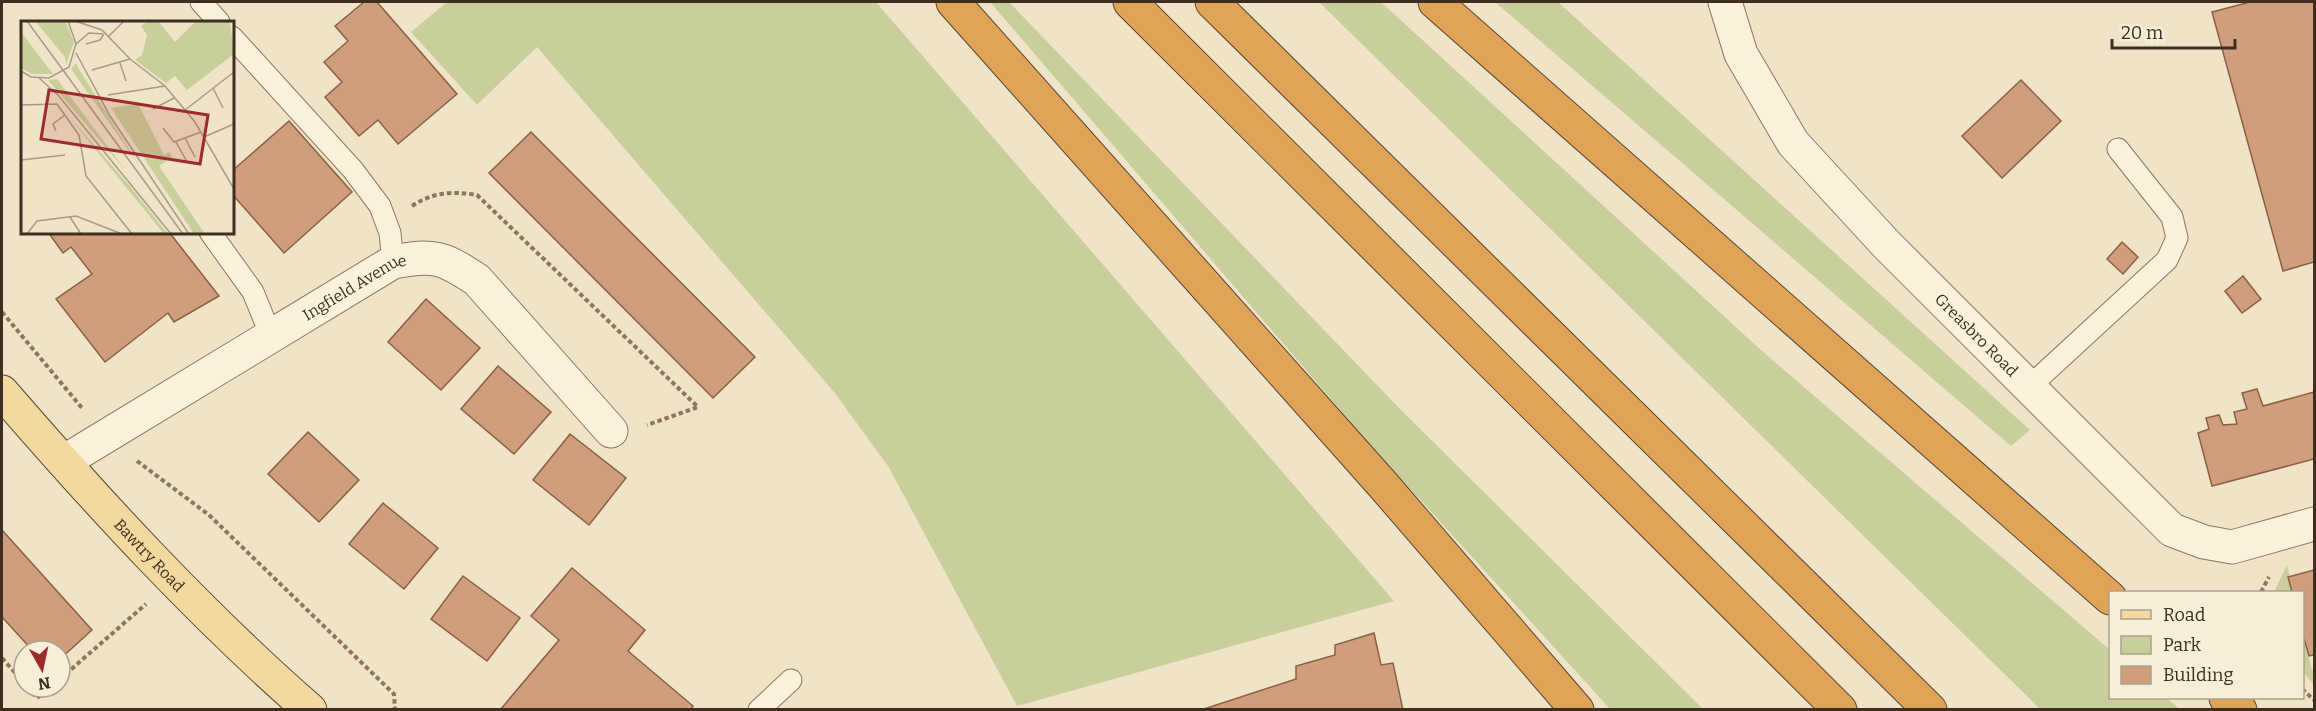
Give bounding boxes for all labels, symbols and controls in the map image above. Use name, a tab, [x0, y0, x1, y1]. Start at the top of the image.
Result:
scale bar	[2112, 12, 2235, 50]
inset map	[21, 21, 234, 234]
text: 20 m	[2121, 22, 2163, 44]
street label: Ingfield Avenue	[299, 250, 408, 324]
street label: Greasbro Road	[1931, 289, 2023, 381]
street label: Bawtry Road	[110, 515, 189, 596]
legend	[2109, 591, 2304, 699]
text: Road	[2163, 604, 2206, 626]
text: Park	[2163, 634, 2202, 656]
north arrow	[12, 639, 72, 699]
text: Building	[2163, 664, 2234, 686]
text: N	[37, 673, 52, 694]

